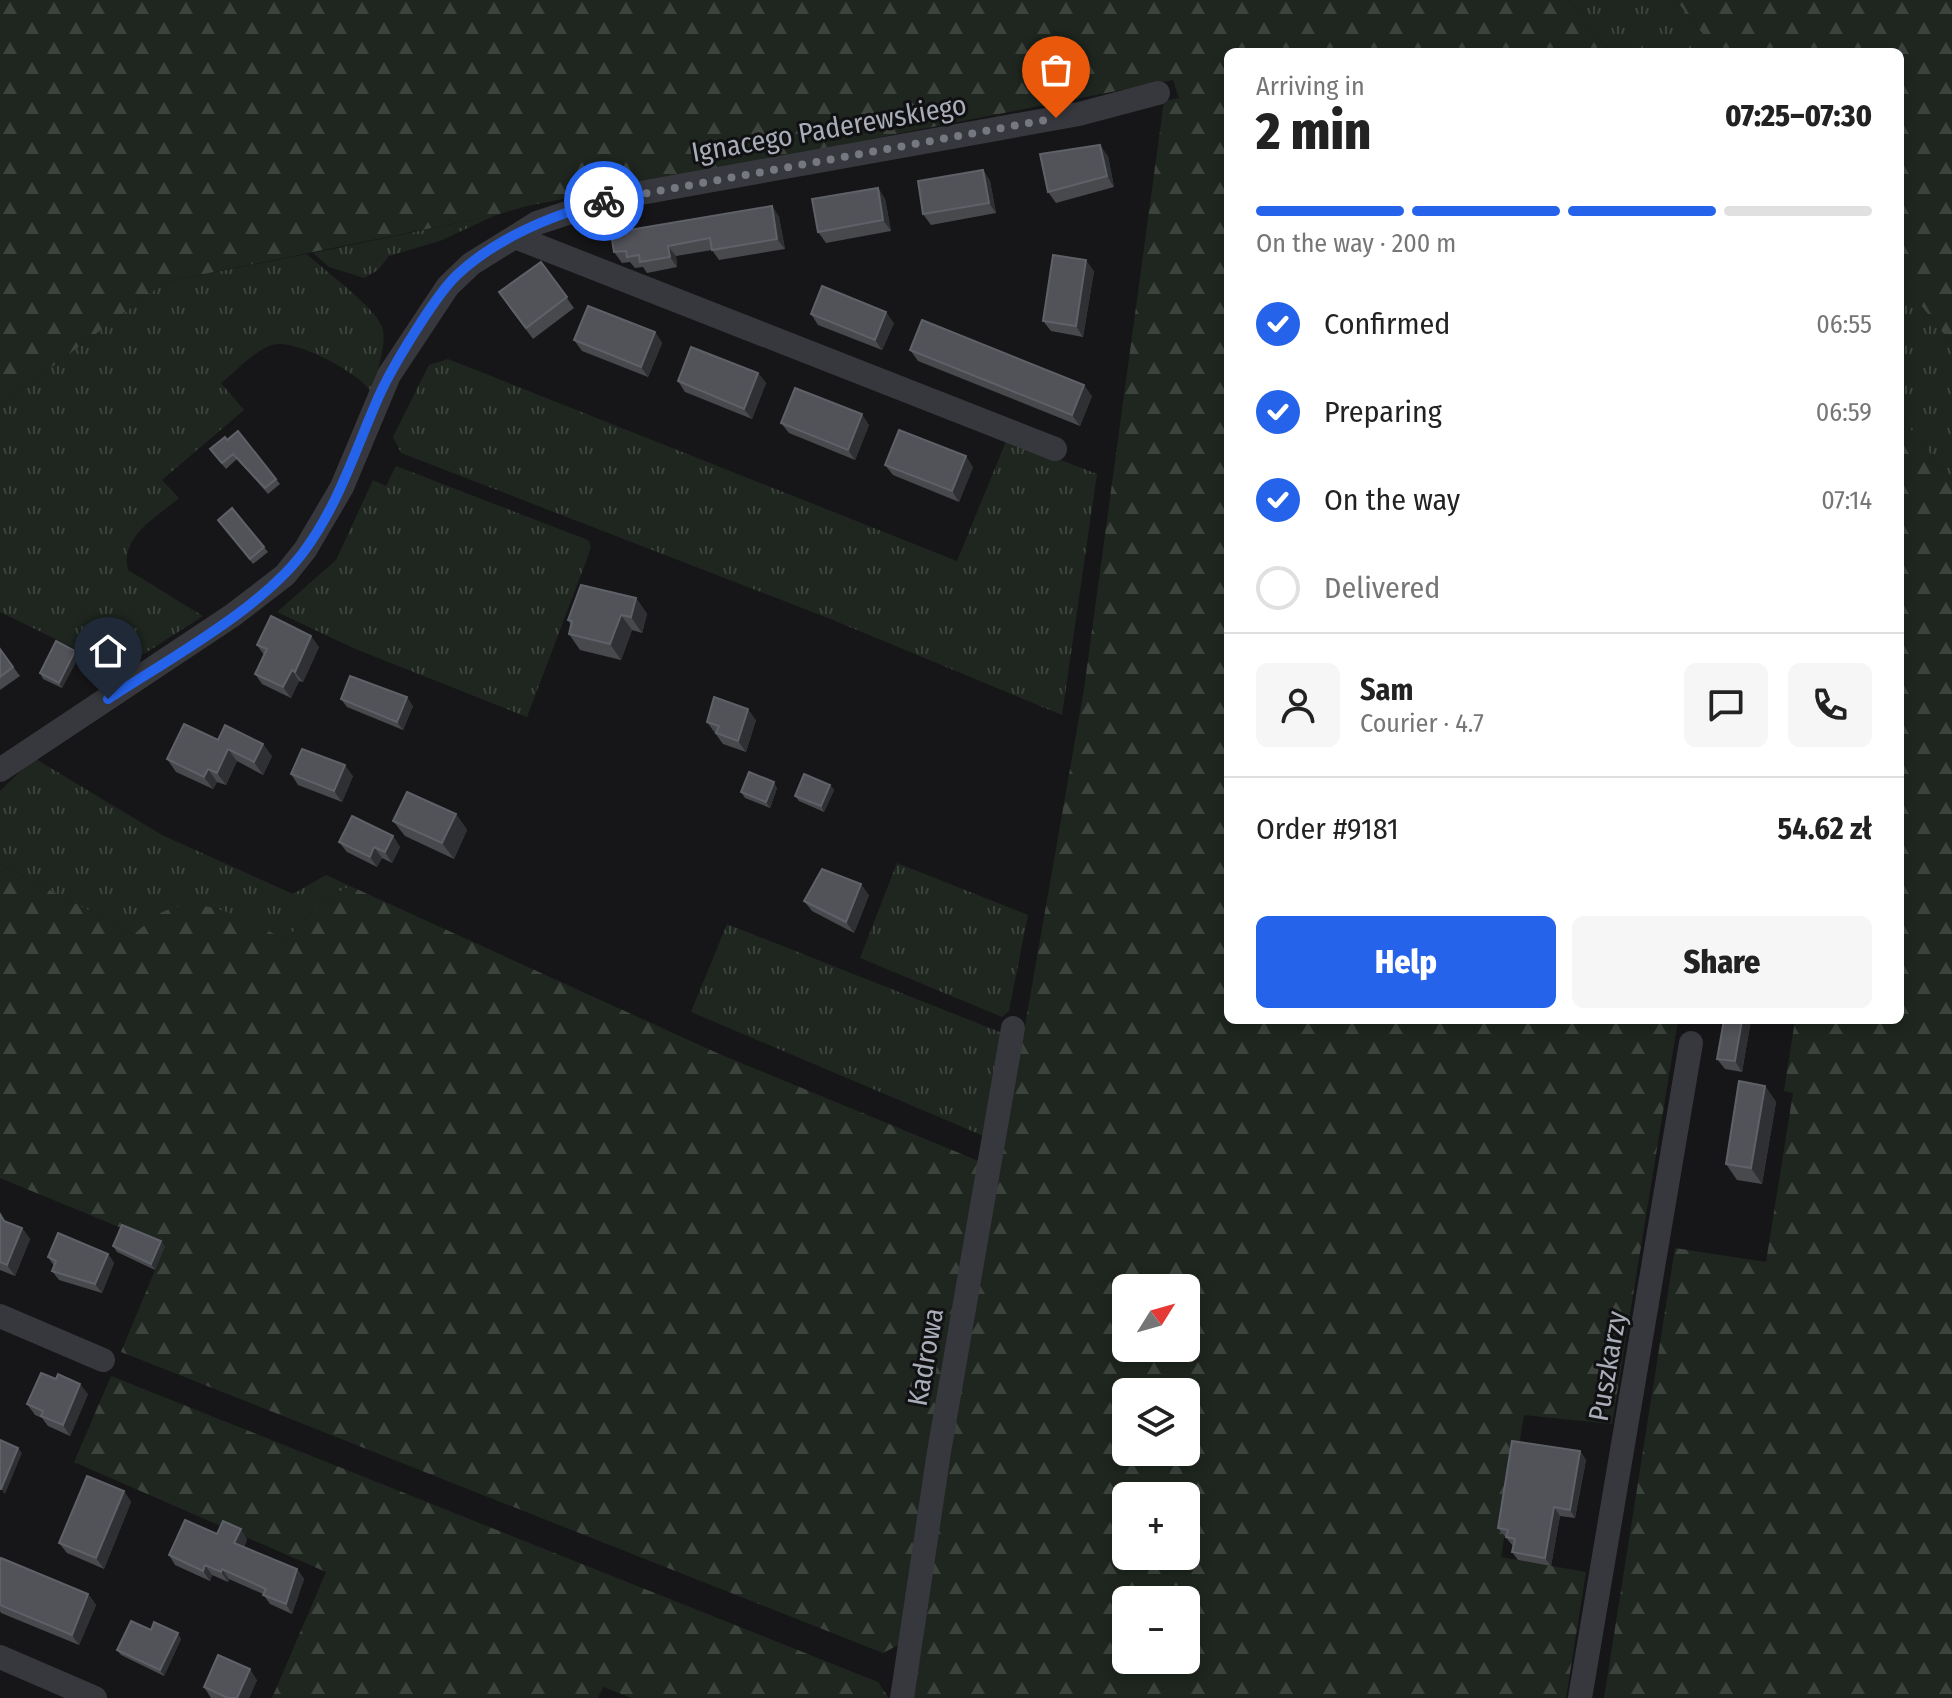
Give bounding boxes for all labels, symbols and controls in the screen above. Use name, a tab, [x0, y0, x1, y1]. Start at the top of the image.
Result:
pin	[1022, 36, 1090, 118]
icon: bag	[1034, 48, 1078, 92]
text: Arriving in	[1256, 71, 1365, 102]
street label: Ignacego Paderewskiego	[689, 88, 969, 169]
text: 07:25–07:30	[1725, 98, 1872, 134]
text: 2 min	[1256, 100, 1371, 163]
courier	[564, 161, 644, 241]
icon: bike	[582, 179, 626, 223]
text: On the way · 200 m	[1256, 228, 1456, 259]
icon: check	[1256, 302, 1300, 346]
text: Confirmed	[1324, 306, 1450, 342]
text: 06:55	[1816, 309, 1872, 340]
icon: check	[1256, 390, 1300, 434]
text: Preparing	[1324, 394, 1442, 430]
text: 06:59	[1816, 397, 1872, 428]
icon: check	[1256, 478, 1300, 522]
text: On the way	[1324, 482, 1460, 518]
text: 07:14	[1821, 485, 1872, 516]
text: Delivered	[1324, 570, 1440, 606]
pin	[74, 617, 142, 699]
icon: home	[86, 629, 130, 673]
button: person	[1256, 663, 1340, 747]
button: chat	[1684, 663, 1768, 747]
button: phone	[1788, 663, 1872, 747]
text: Sam	[1360, 672, 1413, 708]
text: Courier · 4.7	[1360, 708, 1484, 739]
text: Order #9181	[1256, 811, 1399, 847]
text: 54.62 zł	[1778, 811, 1872, 847]
button: Help	[1256, 916, 1556, 1008]
button: Share	[1572, 916, 1872, 1008]
north arrow	[1112, 1274, 1200, 1362]
map controls	[1112, 1274, 1200, 1674]
street label: Kadrowa	[901, 1306, 950, 1409]
street label: Puszkarzy	[1582, 1308, 1633, 1424]
button: layers	[1112, 1378, 1200, 1466]
button: +	[1112, 1482, 1200, 1570]
button: −	[1112, 1586, 1200, 1674]

